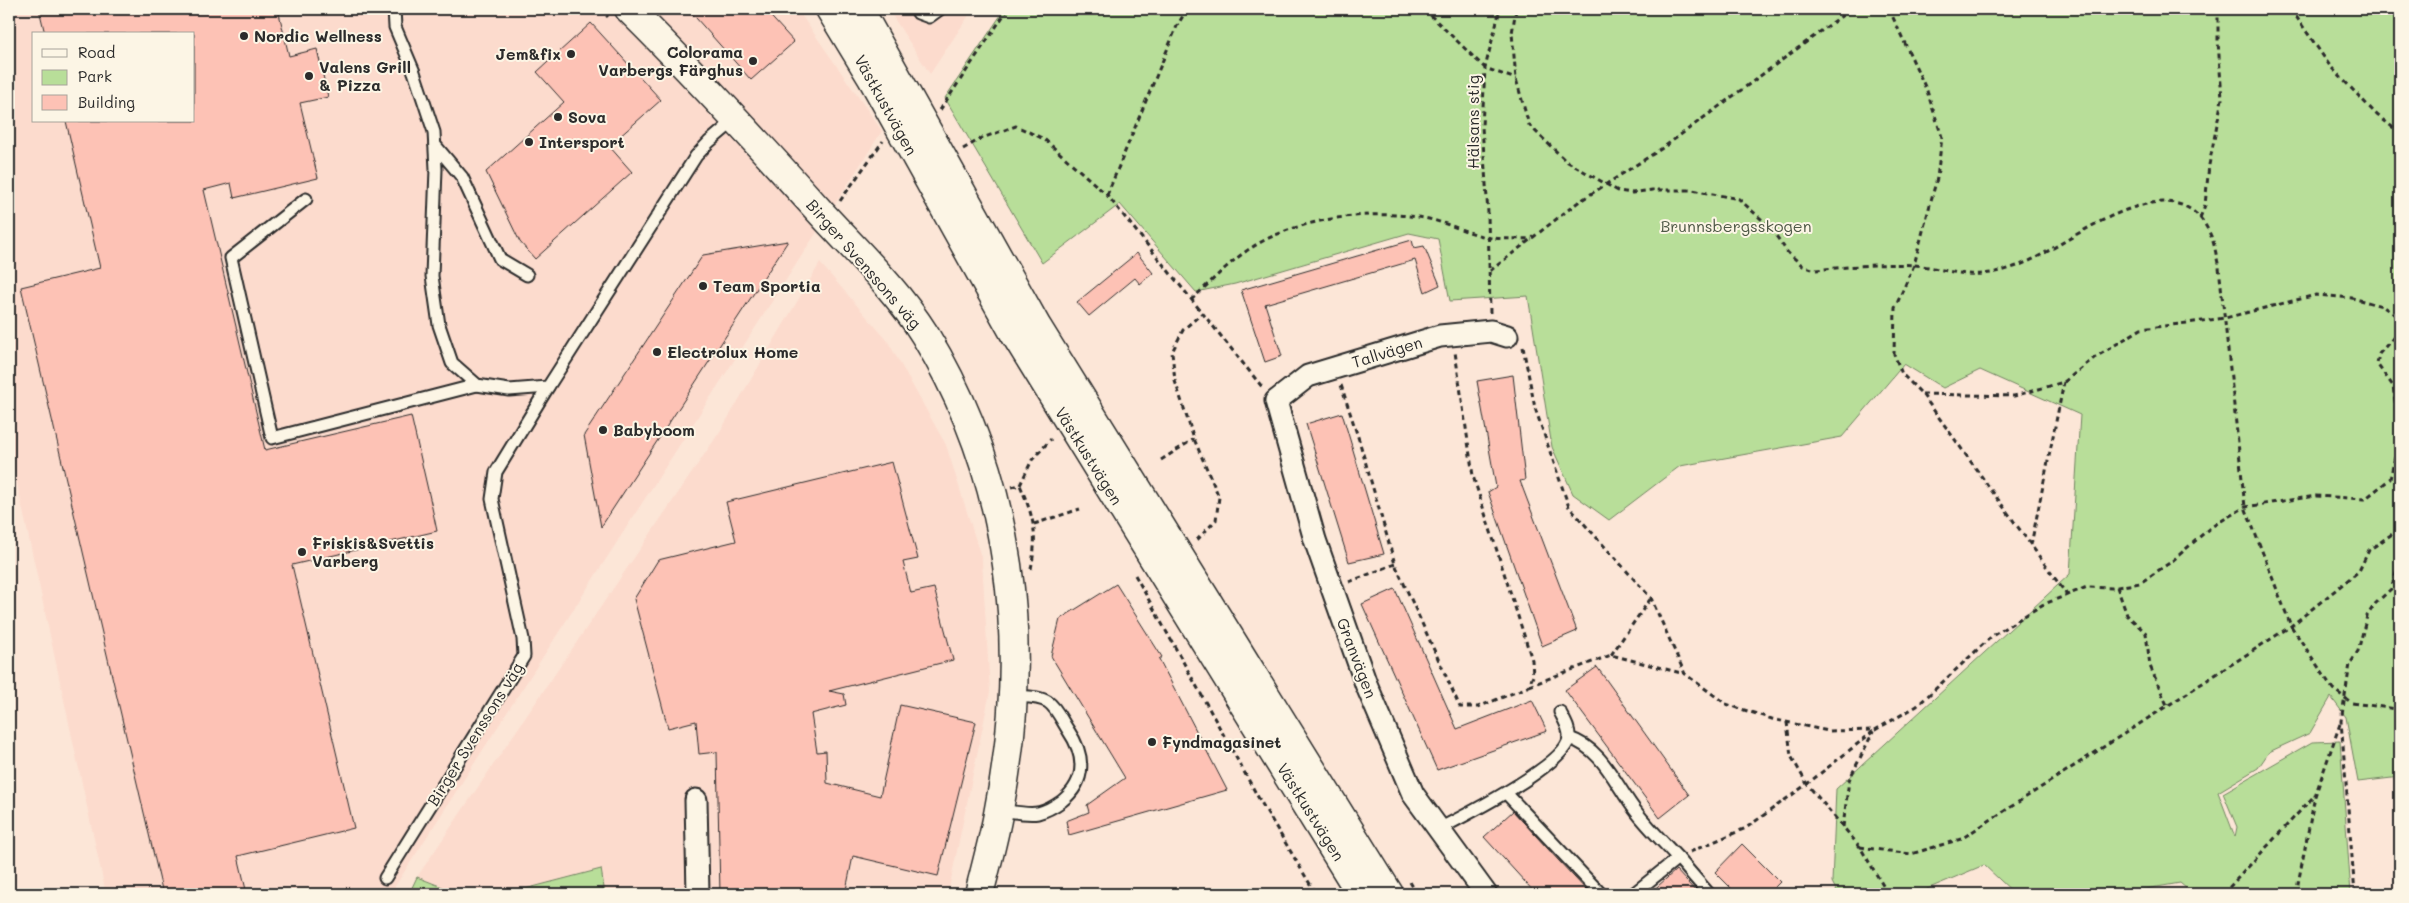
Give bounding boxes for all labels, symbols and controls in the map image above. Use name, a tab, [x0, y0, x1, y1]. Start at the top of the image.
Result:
place label: Nordic Wellness	[254, 25, 382, 46]
marker: Nordic Wellness	[238, 30, 250, 42]
legend	[32, 32, 195, 122]
place label: Colorama Varbergs Färghus	[598, 41, 743, 80]
text: Road	[78, 42, 115, 62]
place label: Jem&fix	[496, 43, 561, 64]
marker: Jem&fix	[565, 48, 577, 60]
street label: Västkustvägen	[850, 51, 923, 159]
marker: Colorama Varbergs Färghus	[747, 55, 759, 67]
place label: Valens Grill & Pizza	[319, 56, 411, 95]
text: Park	[78, 66, 112, 86]
marker: Valens Grill & Pizza	[303, 70, 315, 82]
street label: Hälsans stig	[1462, 75, 1483, 169]
text: Building	[78, 92, 135, 112]
place label: Sova	[568, 106, 606, 127]
marker: Sova	[552, 111, 564, 123]
place label: Intersport	[539, 131, 625, 152]
marker: Intersport	[523, 136, 535, 148]
street label: Birger Svenssons väg	[802, 194, 927, 333]
park label: Brunnsbergsskogen	[1660, 215, 1812, 236]
place label: Team Sportia	[713, 275, 821, 296]
marker: Team Sportia	[697, 280, 709, 292]
street label: Tallvägen	[1349, 331, 1425, 372]
place label: Electrolux Home	[667, 341, 798, 362]
marker: Electrolux Home	[651, 346, 663, 358]
street label: Västkustvägen	[1051, 403, 1128, 509]
place label: Babyboom	[613, 419, 695, 440]
marker: Babyboom	[597, 424, 609, 436]
place label: Friskis&Svettis Varberg	[312, 532, 434, 571]
marker: Friskis&Svettis Varberg	[296, 546, 308, 558]
street label: Granvägen	[1333, 615, 1382, 701]
street label: Birger Svenssons väg	[422, 658, 527, 809]
place label: Fyndmagasinet	[1162, 731, 1281, 752]
marker: Fyndmagasinet	[1146, 736, 1158, 748]
street label: Västkustvägen	[1273, 759, 1350, 865]

